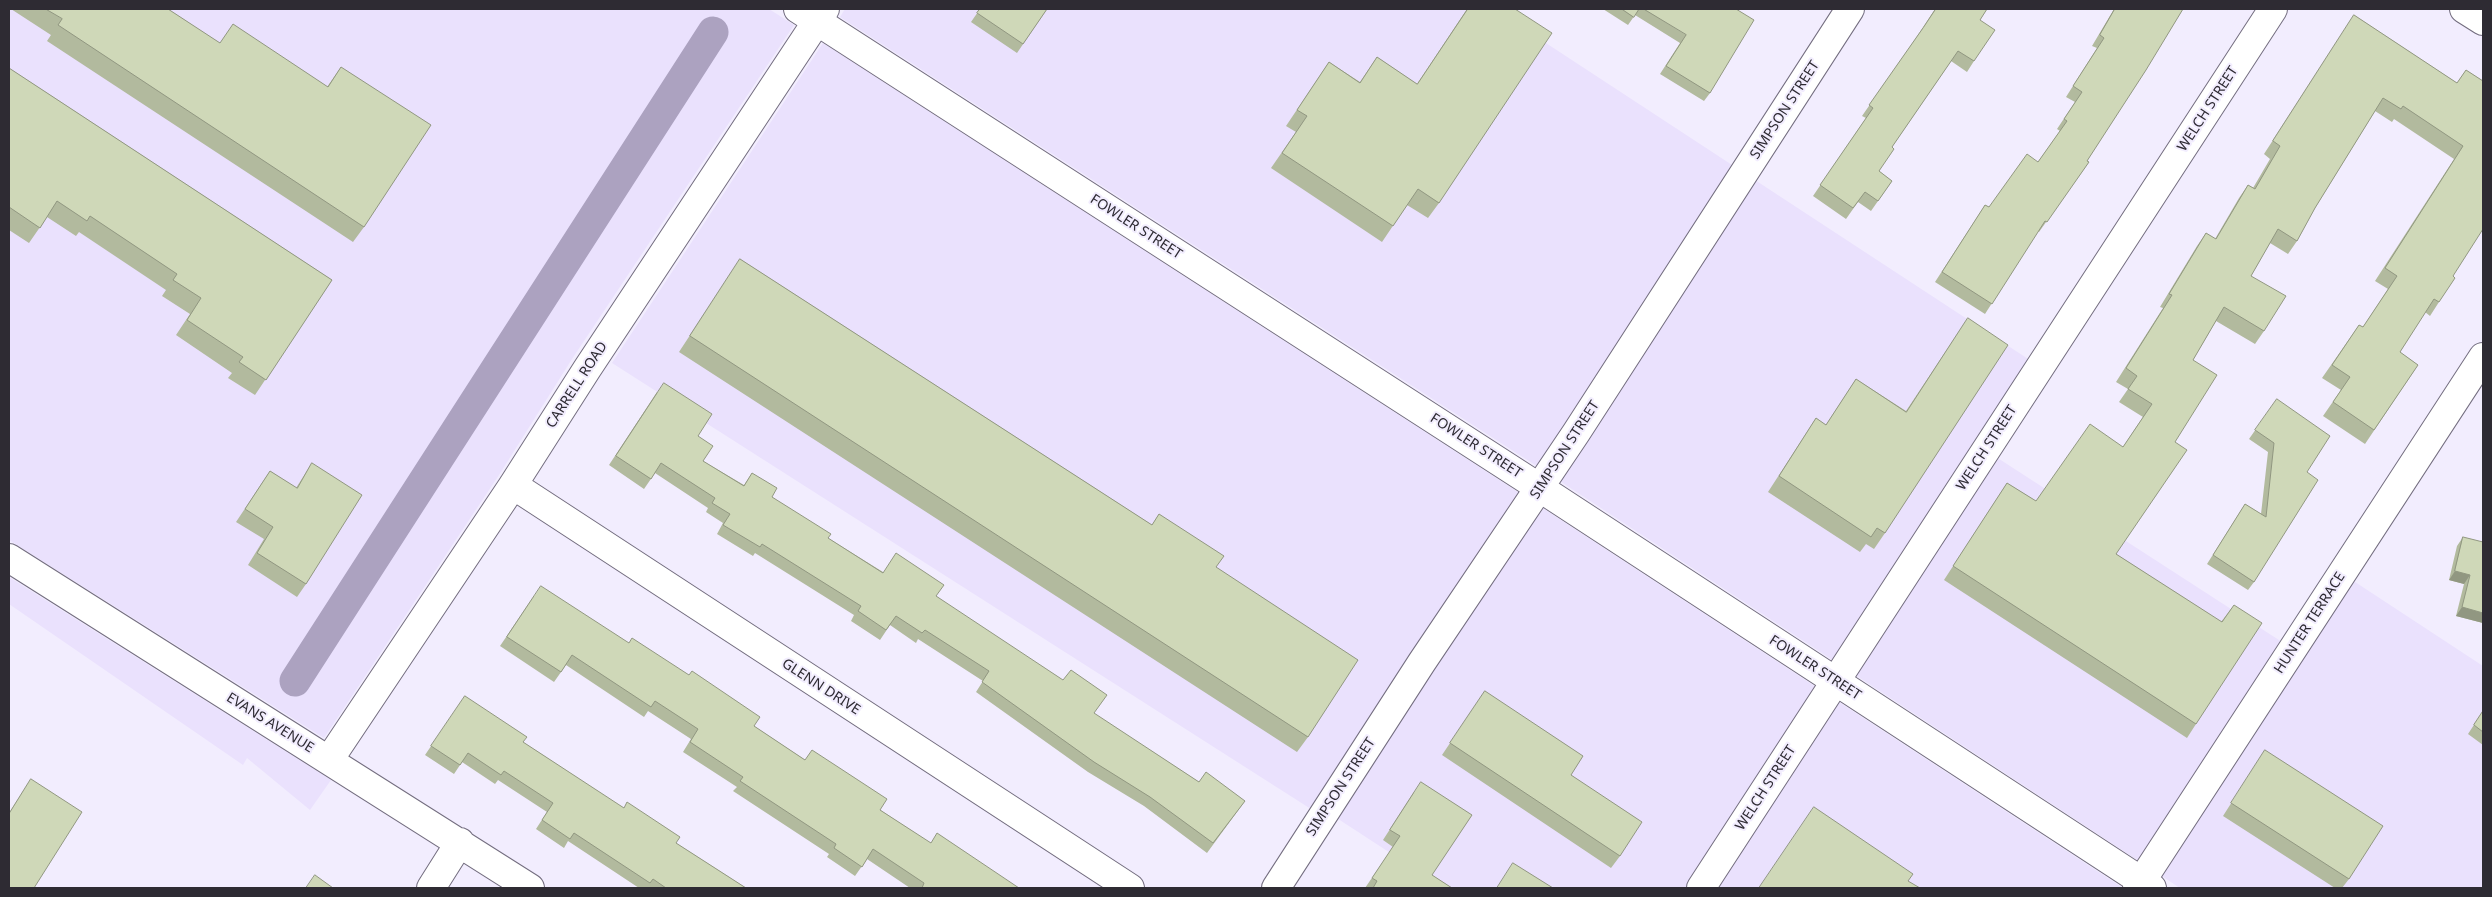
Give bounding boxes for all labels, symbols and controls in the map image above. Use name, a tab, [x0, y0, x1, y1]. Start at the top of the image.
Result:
street label: SIMPSON STREET	[1747, 58, 1823, 162]
street label: WELCH STREET	[2174, 63, 2242, 155]
street label: FOWLER STREET	[1087, 191, 1185, 263]
street label: CARRELL ROAD	[543, 339, 611, 431]
street label: SIMPSON STREET	[1527, 398, 1603, 502]
street label: WELCH STREET	[1953, 402, 2021, 494]
street label: FOWLER STREET	[1427, 410, 1525, 482]
street label: HUNTER TERRACE	[2271, 569, 2349, 677]
street label: FOWLER STREET	[1766, 632, 1864, 704]
street label: GLENN DRIVE	[779, 655, 863, 719]
street label: EVANS AVENUE	[223, 689, 317, 757]
street label: SIMPSON STREET	[1303, 735, 1379, 839]
street label: WELCH STREET	[1732, 742, 1800, 834]

